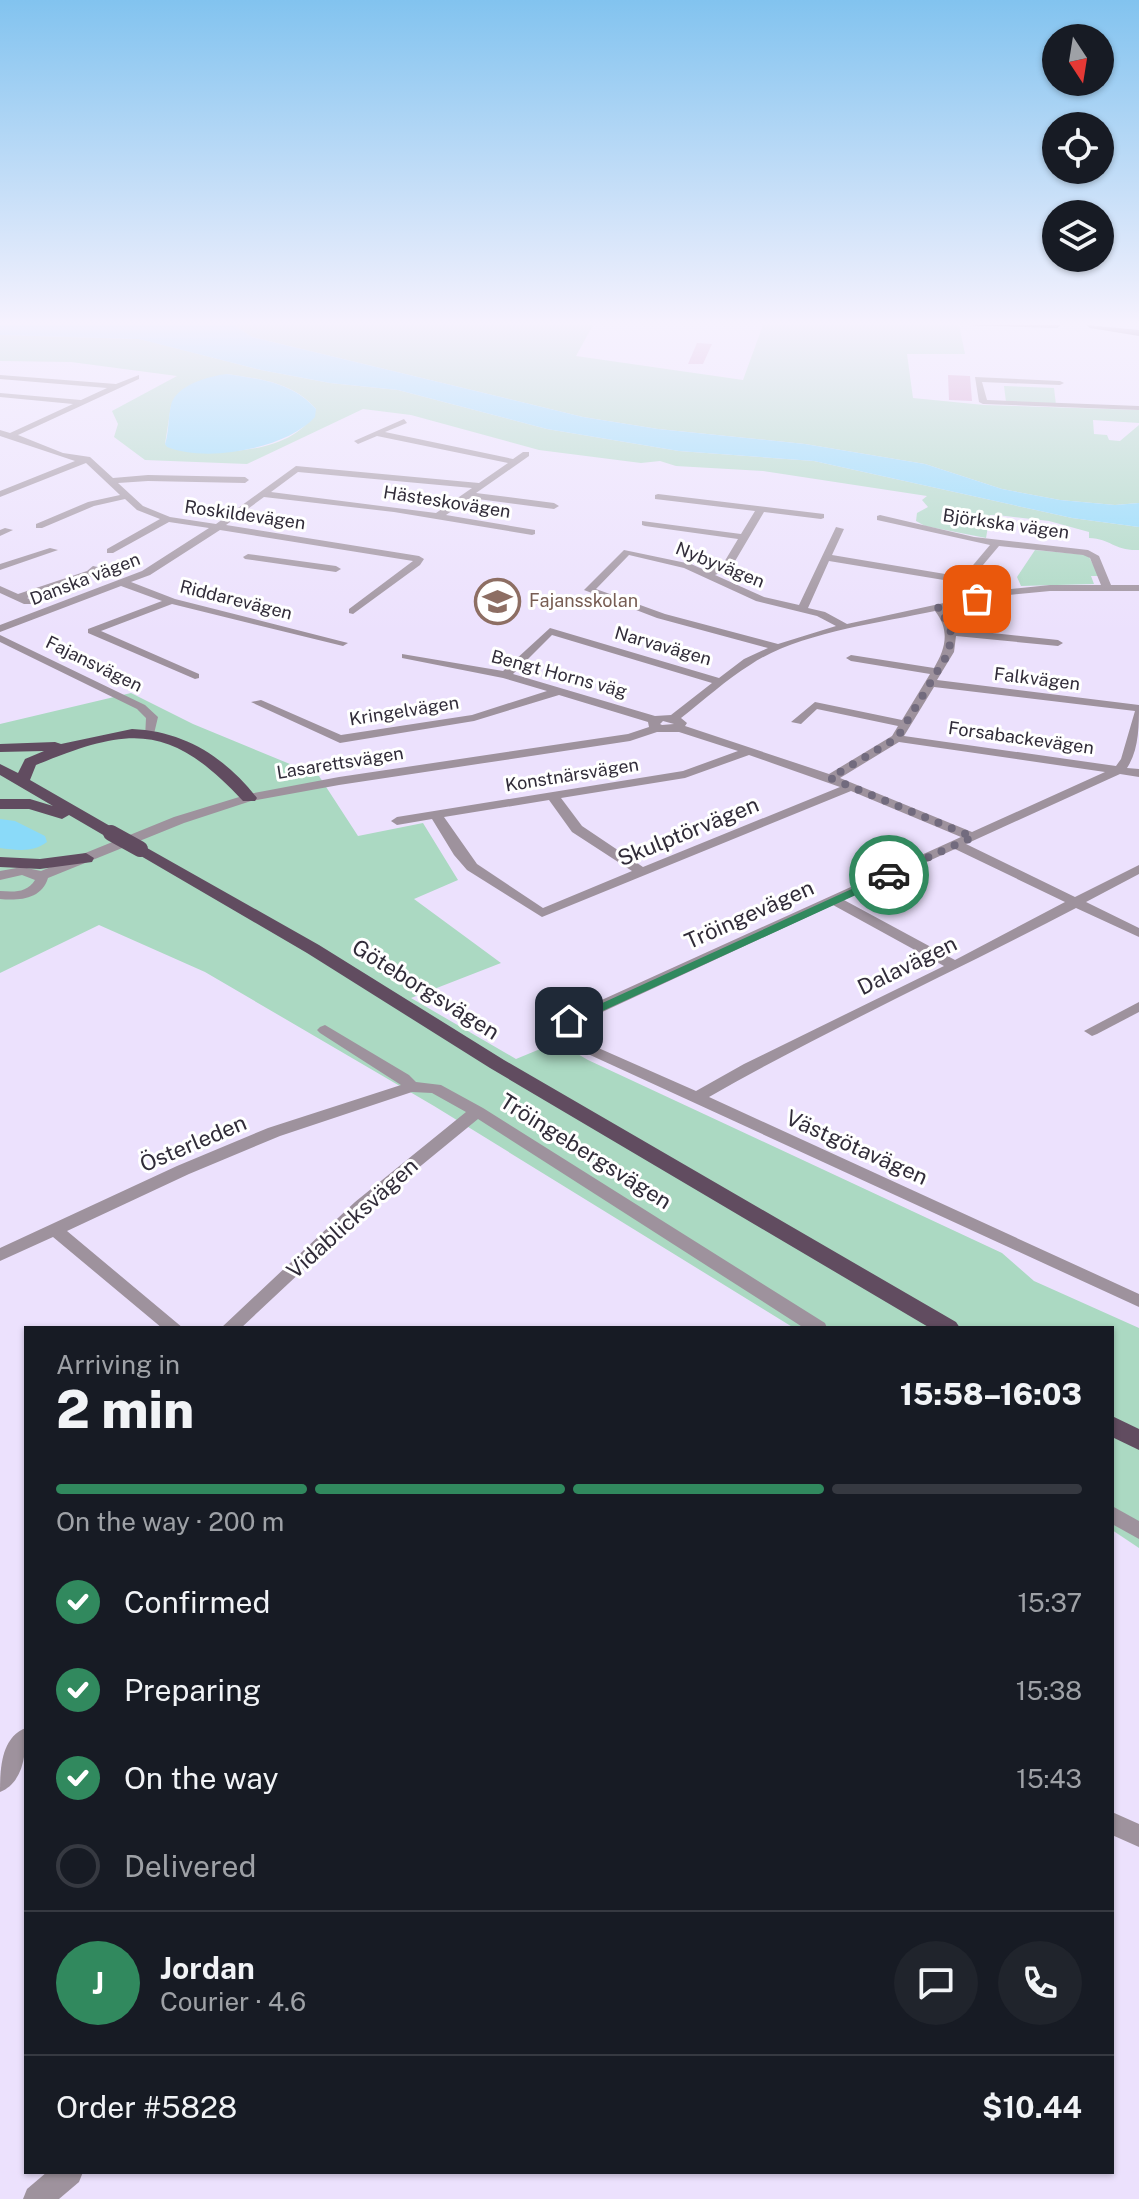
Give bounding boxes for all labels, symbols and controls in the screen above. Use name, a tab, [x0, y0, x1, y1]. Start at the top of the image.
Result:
north arrow	[1042, 24, 1114, 96]
map controls	[1042, 24, 1114, 272]
button: locate	[1042, 112, 1114, 184]
button: layers	[1042, 200, 1114, 272]
street label: Hästeskovägen	[382, 481, 512, 522]
street label: Roskildevägen	[183, 496, 307, 533]
street label: Björkska vägen	[942, 504, 1071, 543]
street label: Nybyvägen	[673, 537, 768, 592]
street label: Danska vägen	[27, 548, 143, 609]
pin	[943, 565, 1011, 633]
street label: Riddarevägen	[178, 575, 295, 624]
school or university icon: Fajansskolan	[474, 577, 522, 625]
icon: bag	[955, 577, 999, 621]
place label: Fajansskolan	[529, 590, 638, 611]
street label: Narvavägen	[612, 622, 714, 669]
street label: Fajansvägen	[42, 631, 146, 696]
street label: Bengt Horns väg	[489, 645, 629, 702]
street label: Falkvägen	[993, 663, 1081, 694]
street label: Kringelvägen	[348, 691, 460, 730]
street label: Forsabackevägen	[947, 717, 1095, 758]
street label: Lasarettsvägen	[275, 742, 405, 783]
street label: Konstnärsvägen	[504, 754, 640, 795]
street label: Skulptörvägen	[614, 791, 762, 871]
courier	[849, 835, 929, 915]
icon: car	[867, 853, 911, 897]
street label: Tröingevägen	[680, 874, 818, 954]
street label: Dalavägen	[853, 930, 961, 1000]
street label: Göteborgsvägen	[348, 933, 504, 1045]
pin	[535, 987, 603, 1055]
icon: home	[547, 999, 591, 1043]
street label: Tröingebergsvägen	[496, 1088, 676, 1214]
street label: Västgötavägen	[782, 1104, 932, 1190]
street label: Österleden	[135, 1108, 250, 1177]
street label: Vidablicksvägen	[281, 1152, 423, 1284]
text: Arriving in	[56, 1349, 180, 1380]
text: 15:58–16:03	[900, 1376, 1082, 1412]
text: 2 min	[56, 1379, 194, 1440]
text: On the way · 200 m	[56, 1506, 284, 1537]
icon: check	[56, 1580, 100, 1624]
text: Confirmed	[124, 1584, 270, 1620]
text: 15:37	[1017, 1587, 1082, 1618]
icon: check	[56, 1668, 100, 1712]
text: Preparing	[124, 1672, 261, 1708]
text: 15:38	[1016, 1675, 1082, 1706]
icon: check	[56, 1756, 100, 1800]
text: On the way	[124, 1760, 278, 1796]
text: 15:43	[1016, 1763, 1082, 1794]
text: Delivered	[124, 1848, 256, 1884]
button: chat	[894, 1941, 978, 2025]
button: phone	[998, 1941, 1082, 2025]
text: Jordan	[160, 1950, 255, 1986]
text: J	[92, 1965, 104, 2001]
text: Courier · 4.6	[160, 1986, 306, 2017]
text: Order #5828	[56, 2089, 237, 2125]
text: $10.44	[982, 2089, 1082, 2125]

